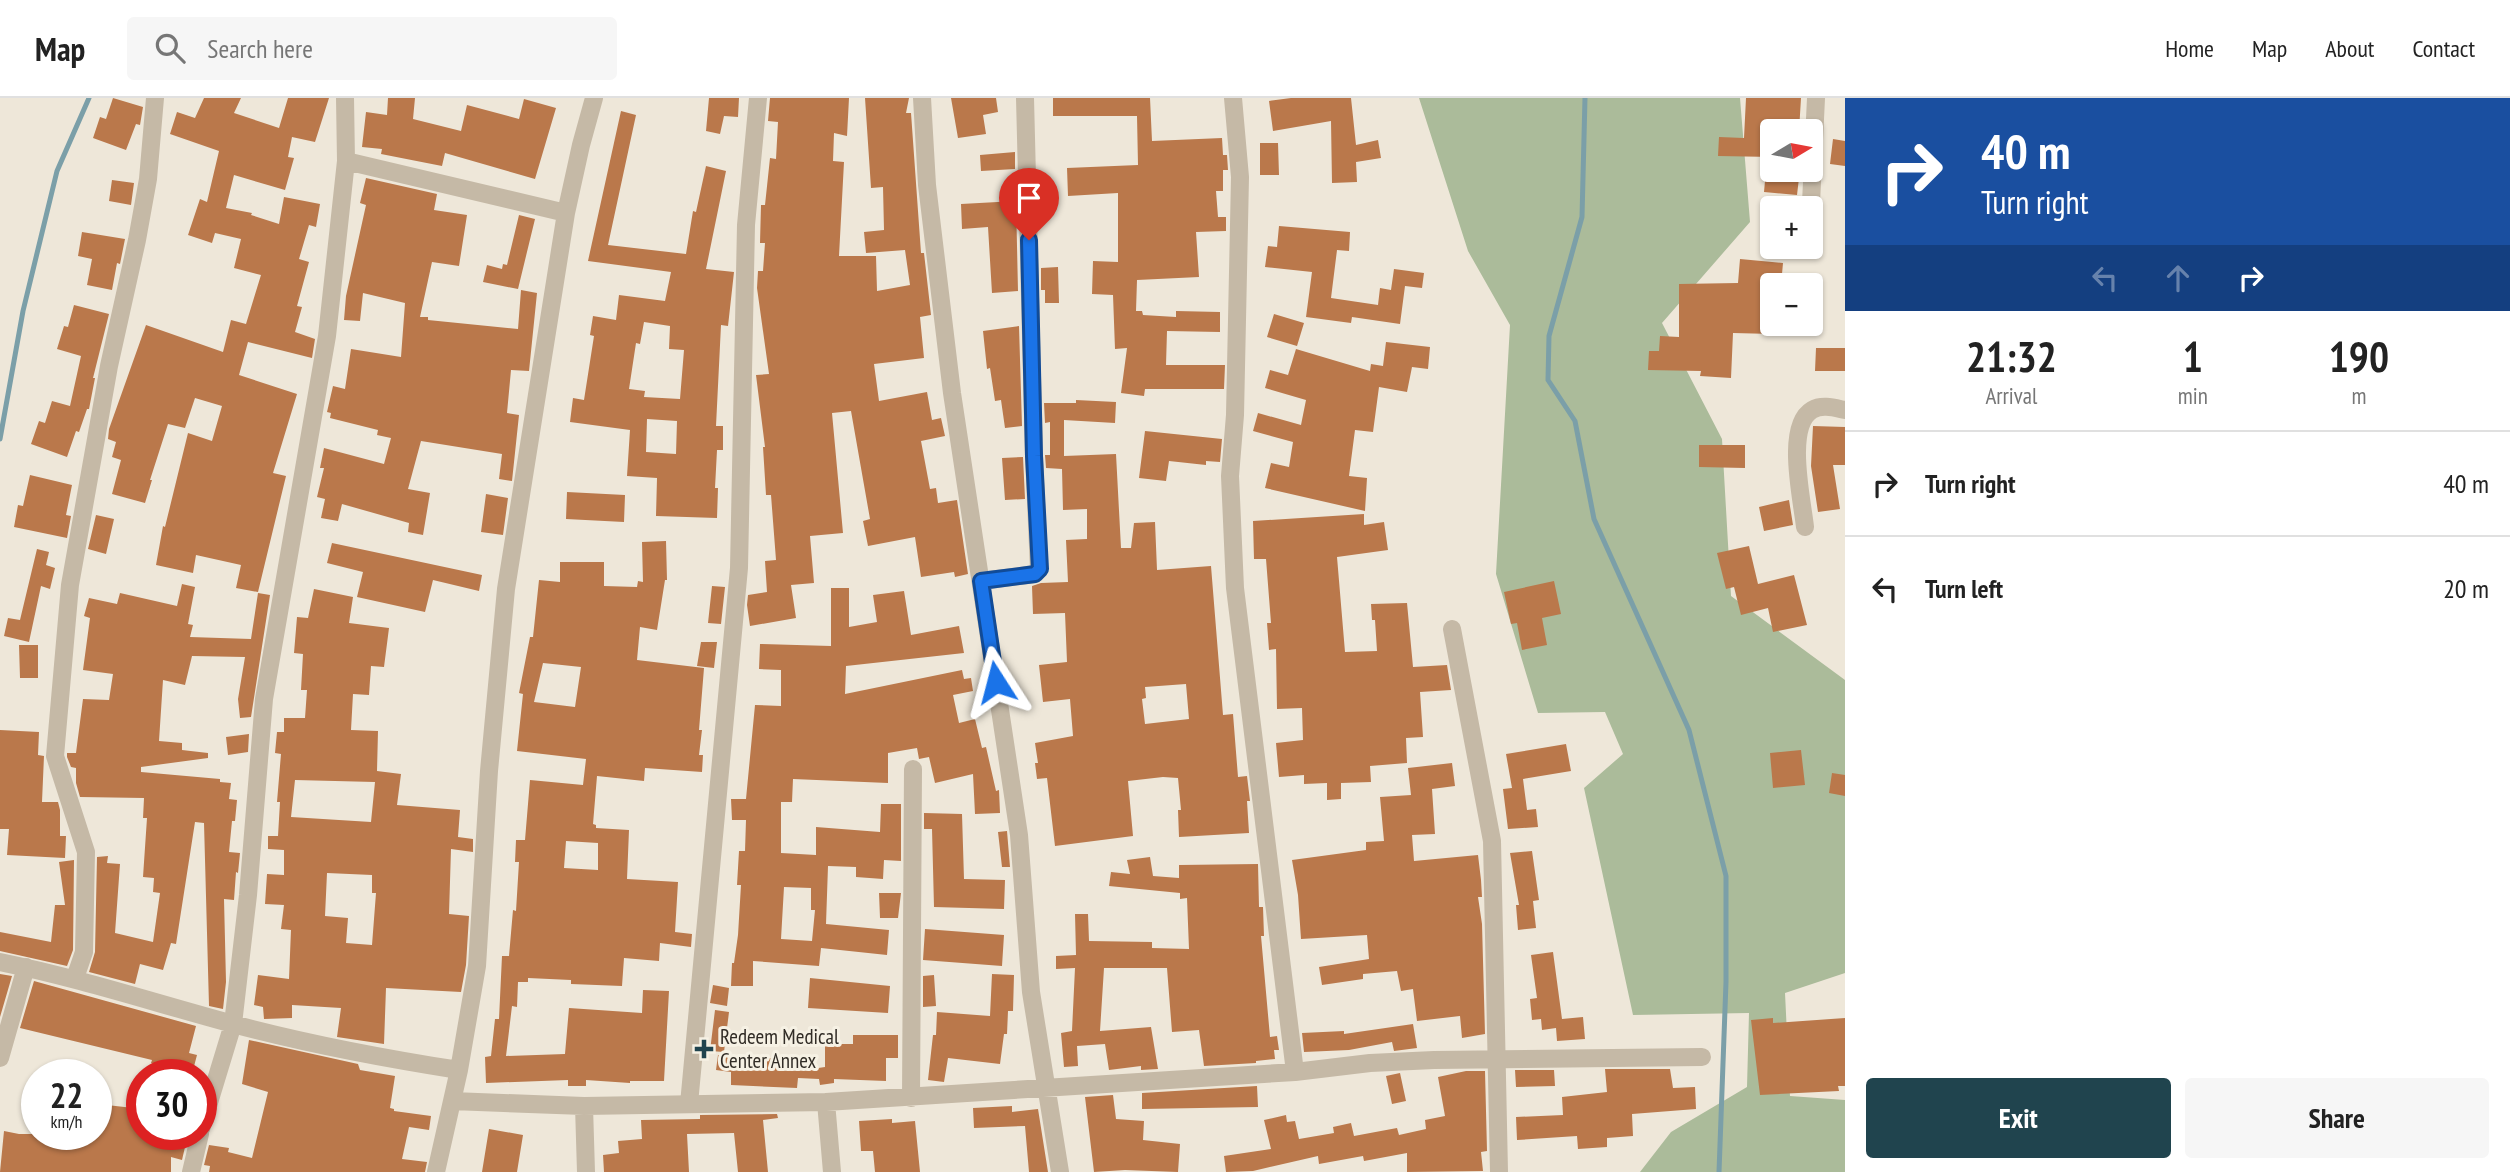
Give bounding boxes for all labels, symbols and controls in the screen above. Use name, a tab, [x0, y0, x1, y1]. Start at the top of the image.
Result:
search box	[127, 17, 617, 80]
text: Map	[35, 27, 85, 70]
icon: search	[151, 29, 189, 67]
text: Search here	[207, 32, 313, 65]
text: Home	[2165, 33, 2214, 64]
text: Map	[2252, 33, 2287, 64]
text: About	[2325, 33, 2374, 64]
text: Contact	[2412, 33, 2475, 64]
north arrow	[1760, 119, 1824, 182]
map controls	[1760, 119, 1823, 336]
text: 40 m	[1981, 119, 2070, 183]
icon: right	[1866, 126, 1957, 217]
pin	[999, 168, 1059, 240]
icon: arrive	[1010, 179, 1048, 217]
text: Turn right	[1981, 181, 2089, 223]
button: +	[1760, 196, 1823, 259]
icon: left	[2086, 259, 2124, 297]
icon: ahead	[2159, 259, 2197, 297]
icon: right	[2232, 259, 2270, 297]
button: −	[1760, 273, 1823, 336]
text: 21:32	[1966, 329, 2057, 384]
text: 1	[2183, 329, 2203, 384]
text: 190	[2329, 329, 2389, 384]
text: Arrival	[1985, 381, 2037, 410]
text: min	[2178, 381, 2208, 410]
text: m	[2351, 381, 2366, 410]
icon: right	[1866, 465, 1904, 503]
text: Turn right	[1925, 467, 2016, 500]
text: 40 m	[2443, 467, 2489, 500]
icon: left	[1866, 570, 1904, 608]
text: Turn left	[1925, 572, 2003, 605]
text: 20 m	[2443, 572, 2489, 605]
position arrow	[959, 645, 1033, 719]
place label: Redeem Medical Center Annex	[720, 1023, 839, 1074]
marker: Redeem Medical Center Annex	[694, 1039, 714, 1059]
speed limit sign: 30	[126, 1059, 217, 1150]
text: 22	[50, 1072, 83, 1118]
button: Exit	[1866, 1078, 2171, 1158]
button: Share	[2185, 1078, 2489, 1158]
text: km/h	[51, 1110, 82, 1133]

